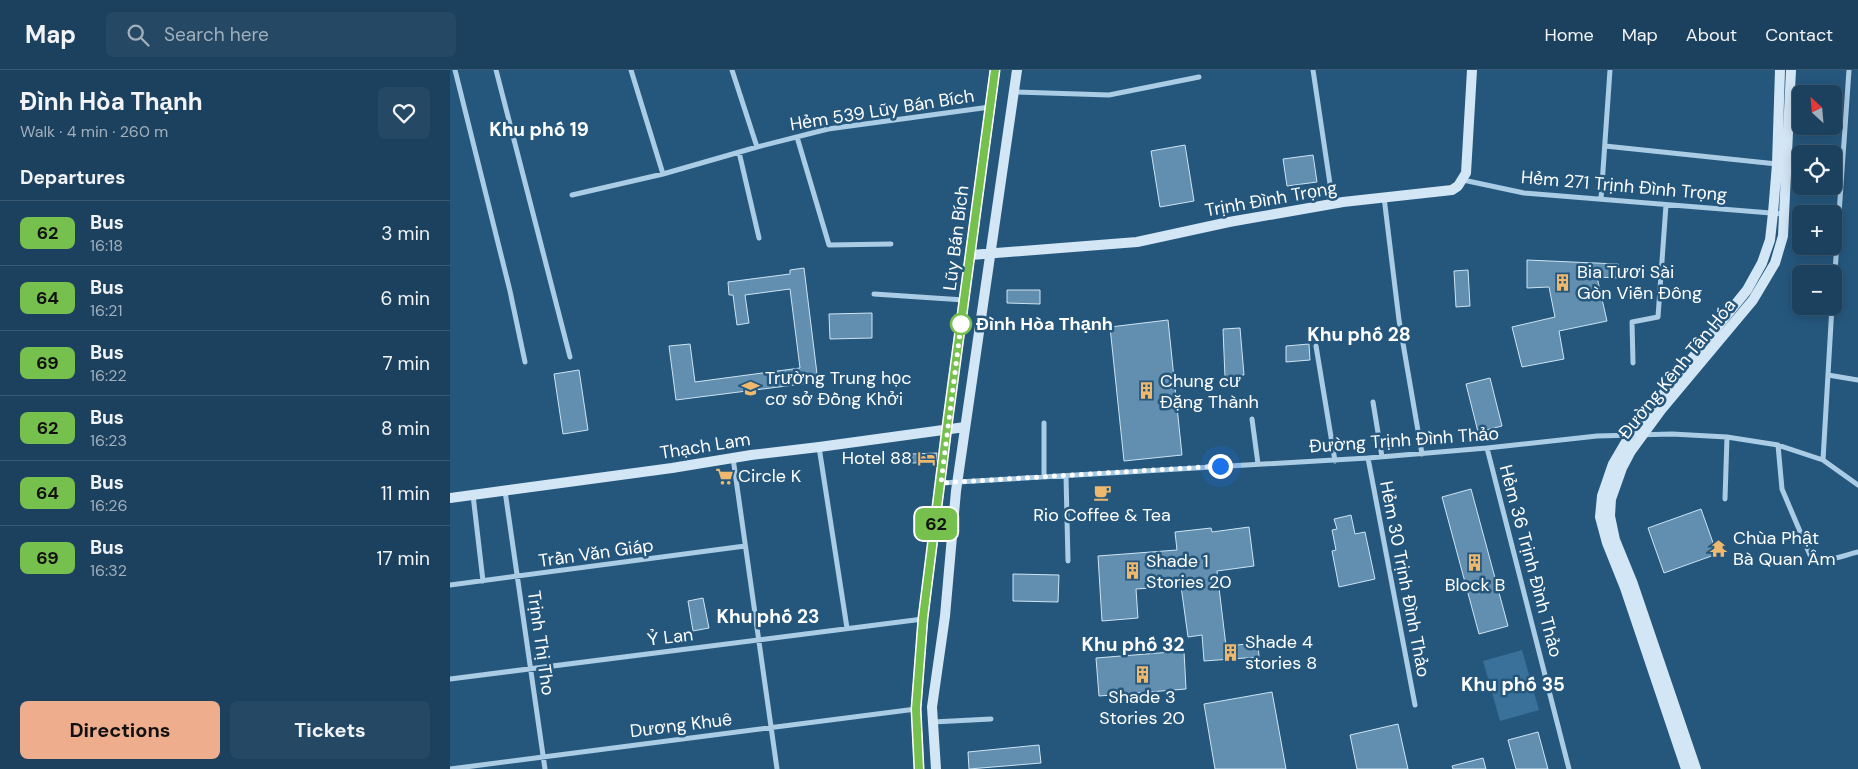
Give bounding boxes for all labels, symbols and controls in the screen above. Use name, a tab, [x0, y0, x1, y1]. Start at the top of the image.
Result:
search box	[106, 12, 456, 57]
text: Map	[25, 19, 76, 50]
icon: search	[124, 21, 152, 49]
text: Search here	[164, 22, 269, 47]
text: Home	[1544, 23, 1594, 47]
text: Map	[1622, 23, 1658, 47]
text: About	[1686, 23, 1737, 47]
text: Contact	[1765, 23, 1833, 47]
street label: Hẻm 539 Lũy Bán Bích	[788, 84, 976, 136]
north arrow	[1792, 85, 1842, 135]
map controls	[1792, 85, 1842, 315]
text: Đình Hòa Thạnh	[20, 86, 203, 117]
button: heart	[378, 87, 430, 139]
district label: Khu phố 19	[489, 117, 589, 142]
text: Walk · 4 min · 260 m	[20, 121, 168, 142]
button: locate	[1792, 145, 1842, 195]
text: Departures	[20, 165, 125, 190]
street label: Hẻm 271 Trịnh Đình Trọng	[1520, 165, 1728, 207]
street label: Trịnh Đình Trọng	[1203, 176, 1339, 222]
street label: Lũy Bán Bích	[938, 184, 974, 292]
button: +	[1792, 205, 1842, 255]
text: Bus	[90, 210, 124, 235]
text: 62	[37, 221, 58, 245]
text: 3 min	[381, 221, 430, 246]
text: 16:18	[90, 235, 123, 256]
place label: Bia Tươi Sài Gòn Viễn Đông	[1577, 260, 1702, 305]
button: −	[1792, 265, 1842, 315]
building icon: Bia Tươi Sài Gòn Viễn Đông	[1553, 272, 1573, 292]
text: Bus	[90, 275, 124, 300]
text: 64	[36, 286, 59, 310]
text: 6 min	[381, 286, 430, 311]
street label: Đường Kênh Tân Hóa	[1613, 294, 1741, 444]
text: 16:21	[90, 300, 122, 321]
place label: Đình Hòa Thạnh	[976, 312, 1113, 336]
marker: Đình Hòa Thạnh	[950, 313, 972, 335]
district label: Khu phố 28	[1307, 322, 1411, 347]
text: Bus	[90, 340, 124, 365]
text: 69	[36, 351, 59, 375]
text: 7 min	[382, 351, 430, 376]
text: 16:22	[90, 365, 127, 386]
place label: Trường Trung học cơ sở Đồng Khởi	[765, 366, 912, 411]
place label: Chung cư Đặng Thành	[1160, 369, 1259, 414]
school or university icon: Trường Trung học cơ sở Đồng Khởi	[741, 378, 761, 398]
building icon: Chung cư Đặng Thành	[1136, 381, 1156, 401]
text: Bus	[90, 405, 124, 430]
text: 62	[37, 416, 58, 440]
text: 8 min	[381, 416, 430, 441]
street label: Đường Trịnh Đình Thảo	[1308, 421, 1500, 459]
street label: Thạch Lam	[658, 427, 752, 465]
text: 16:23	[90, 430, 127, 451]
place label: Hotel 88	[842, 446, 912, 470]
hotel icon: Hotel 88	[916, 448, 936, 468]
your location	[1208, 454, 1233, 479]
street label: Hẻm 36 Trịnh Đình Thảo	[1494, 462, 1568, 660]
place label: Circle K	[738, 464, 802, 488]
supermarket icon: Circle K	[714, 466, 734, 486]
text: Bus	[90, 470, 124, 495]
street label: Hẻm 30 Trịnh Đình Thảo	[1374, 479, 1436, 679]
text: 64	[36, 481, 59, 505]
text: 11 min	[381, 481, 430, 506]
cafe icon: Rio Coffee & Tea	[1092, 482, 1112, 502]
text: 16:26	[90, 495, 128, 516]
place label: Rio Coffee & Tea	[1033, 503, 1171, 527]
line badge: 62	[914, 508, 958, 540]
text: 62	[925, 512, 947, 536]
place label: Chùa Phật Bà Quan Âm	[1733, 526, 1836, 571]
street label: Trần Văn Giáp	[537, 533, 655, 573]
text: Bus	[90, 535, 124, 560]
temple icon: Chùa Phật Bà Quan Âm	[1709, 538, 1729, 558]
text: 69	[36, 546, 59, 570]
text: 17 min	[376, 546, 430, 571]
place label: Shade 1 Stories 20	[1146, 549, 1231, 594]
building icon: Block B	[1465, 552, 1485, 572]
text: 16:32	[90, 560, 127, 581]
building icon: Shade 1 Stories 20	[1122, 561, 1142, 581]
place label: Block B	[1445, 573, 1505, 597]
street label: Trịnh Thị Tho	[522, 589, 560, 697]
district label: Khu phố 23	[717, 604, 819, 629]
street label: Ỷ Lan	[646, 622, 694, 652]
place label: Shade 4 stories 8	[1245, 630, 1317, 675]
district label: Khu phố 32	[1082, 632, 1185, 657]
building icon: Shade 4 stories 8	[1221, 642, 1241, 662]
building icon: Shade 3 Stories 20	[1132, 664, 1152, 684]
district label: Khu phố 35	[1461, 672, 1565, 697]
place label: Shade 3 Stories 20	[1099, 685, 1185, 730]
button: Directions	[20, 701, 220, 759]
button: Tickets	[230, 701, 430, 759]
street label: Dương Khuê	[629, 707, 733, 743]

